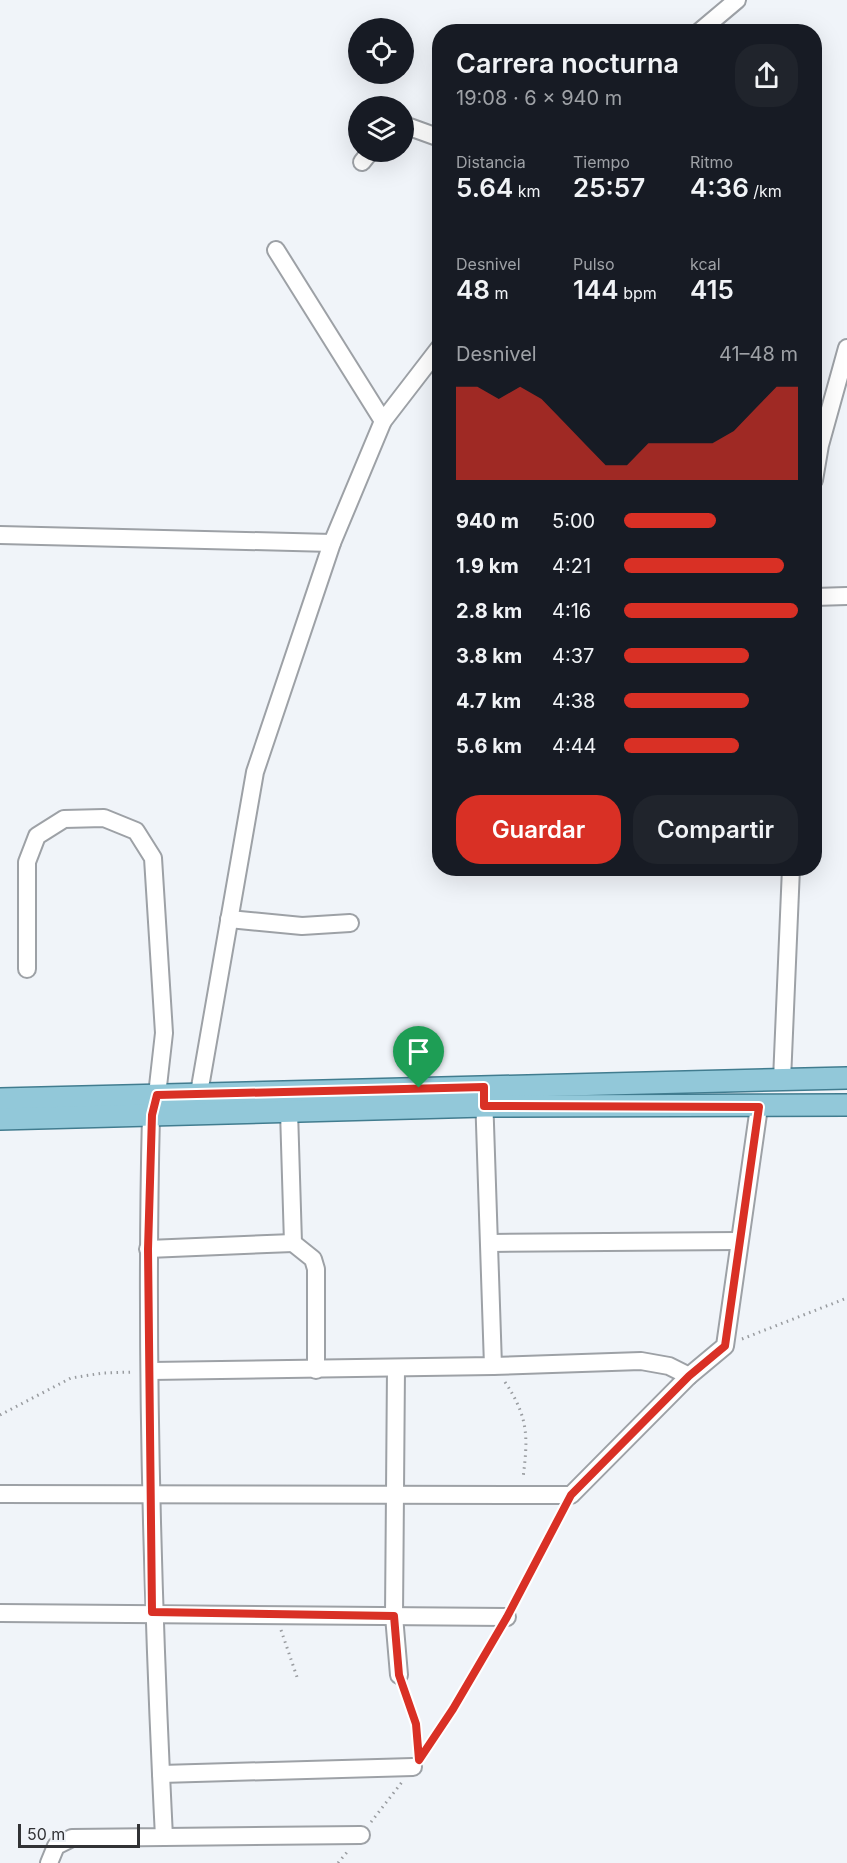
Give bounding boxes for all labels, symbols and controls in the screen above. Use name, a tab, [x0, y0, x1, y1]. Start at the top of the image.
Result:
map controls	[348, 18, 414, 162]
button: locate	[348, 18, 414, 84]
button: share	[735, 44, 798, 107]
text: Carrera nocturna	[456, 47, 679, 80]
text: 19:08 · 6 × 940 m	[456, 86, 622, 110]
button: layers	[348, 96, 414, 162]
text: Distancia	[456, 152, 526, 172]
text: Tiempo	[573, 152, 630, 172]
text: Ritmo	[690, 152, 733, 172]
text: 5.64	[456, 172, 513, 203]
text: 25:57	[573, 172, 645, 203]
text: 4:36	[690, 172, 749, 203]
text: km	[513, 181, 541, 201]
text: /km	[749, 181, 782, 201]
text: Desnivel	[456, 254, 521, 274]
text: Pulso	[573, 254, 615, 274]
text: kcal	[690, 254, 721, 274]
text: 48	[456, 274, 490, 305]
text: 144	[573, 274, 619, 305]
text: 415	[690, 274, 734, 305]
text: m	[490, 283, 508, 303]
text: bpm	[619, 283, 657, 303]
text: Desnivel	[456, 342, 537, 366]
text: 41–48 m	[719, 342, 798, 366]
text: 940 m	[456, 509, 519, 533]
text: 5:00	[552, 509, 595, 533]
text: 1.9 km	[456, 554, 519, 578]
text: 4:21	[552, 554, 591, 578]
text: 2.8 km	[456, 599, 522, 623]
text: 4:16	[552, 599, 591, 623]
text: 3.8 km	[456, 644, 522, 668]
text: 4:37	[552, 644, 594, 668]
text: 4.7 km	[456, 689, 521, 713]
text: 4:38	[552, 689, 595, 713]
text: 5.6 km	[456, 734, 522, 758]
text: 4:44	[552, 734, 597, 758]
button: Guardar	[456, 795, 621, 864]
button: Compartir	[633, 795, 798, 864]
pin	[393, 1026, 444, 1088]
icon: arrive	[402, 1035, 435, 1068]
scale bar	[18, 1821, 140, 1848]
text: 50 m	[27, 1824, 65, 1844]

